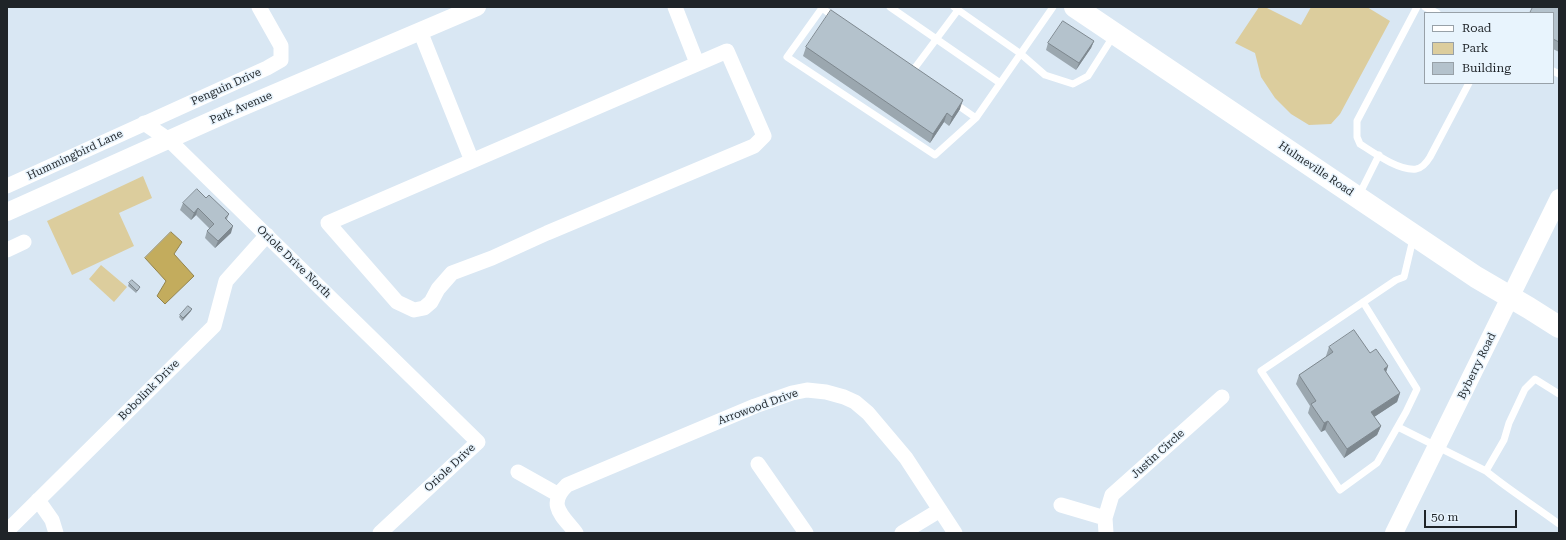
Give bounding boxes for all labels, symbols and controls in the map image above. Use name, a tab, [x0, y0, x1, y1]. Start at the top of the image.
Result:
legend	[1424, 12, 1554, 84]
text: Road	[1462, 21, 1491, 35]
text: Park	[1462, 41, 1488, 55]
text: Building	[1462, 61, 1511, 75]
street label: Penguin Drive	[189, 66, 263, 108]
street label: Park Avenue	[208, 89, 274, 127]
street label: Hummingbird Lane	[25, 127, 125, 183]
street label: Hulmeville Road	[1276, 139, 1356, 199]
street label: Oriole Drive North	[254, 223, 334, 301]
street label: Byberry Road	[1455, 331, 1499, 401]
street label: Bobolink Drive	[116, 357, 182, 423]
street label: Arrowood Drive	[716, 386, 800, 428]
street label: Justin Circle	[1129, 427, 1187, 481]
street label: Oriole Drive	[422, 441, 478, 495]
scale bar	[1426, 502, 1519, 528]
text: 50 m	[1431, 510, 1458, 524]

